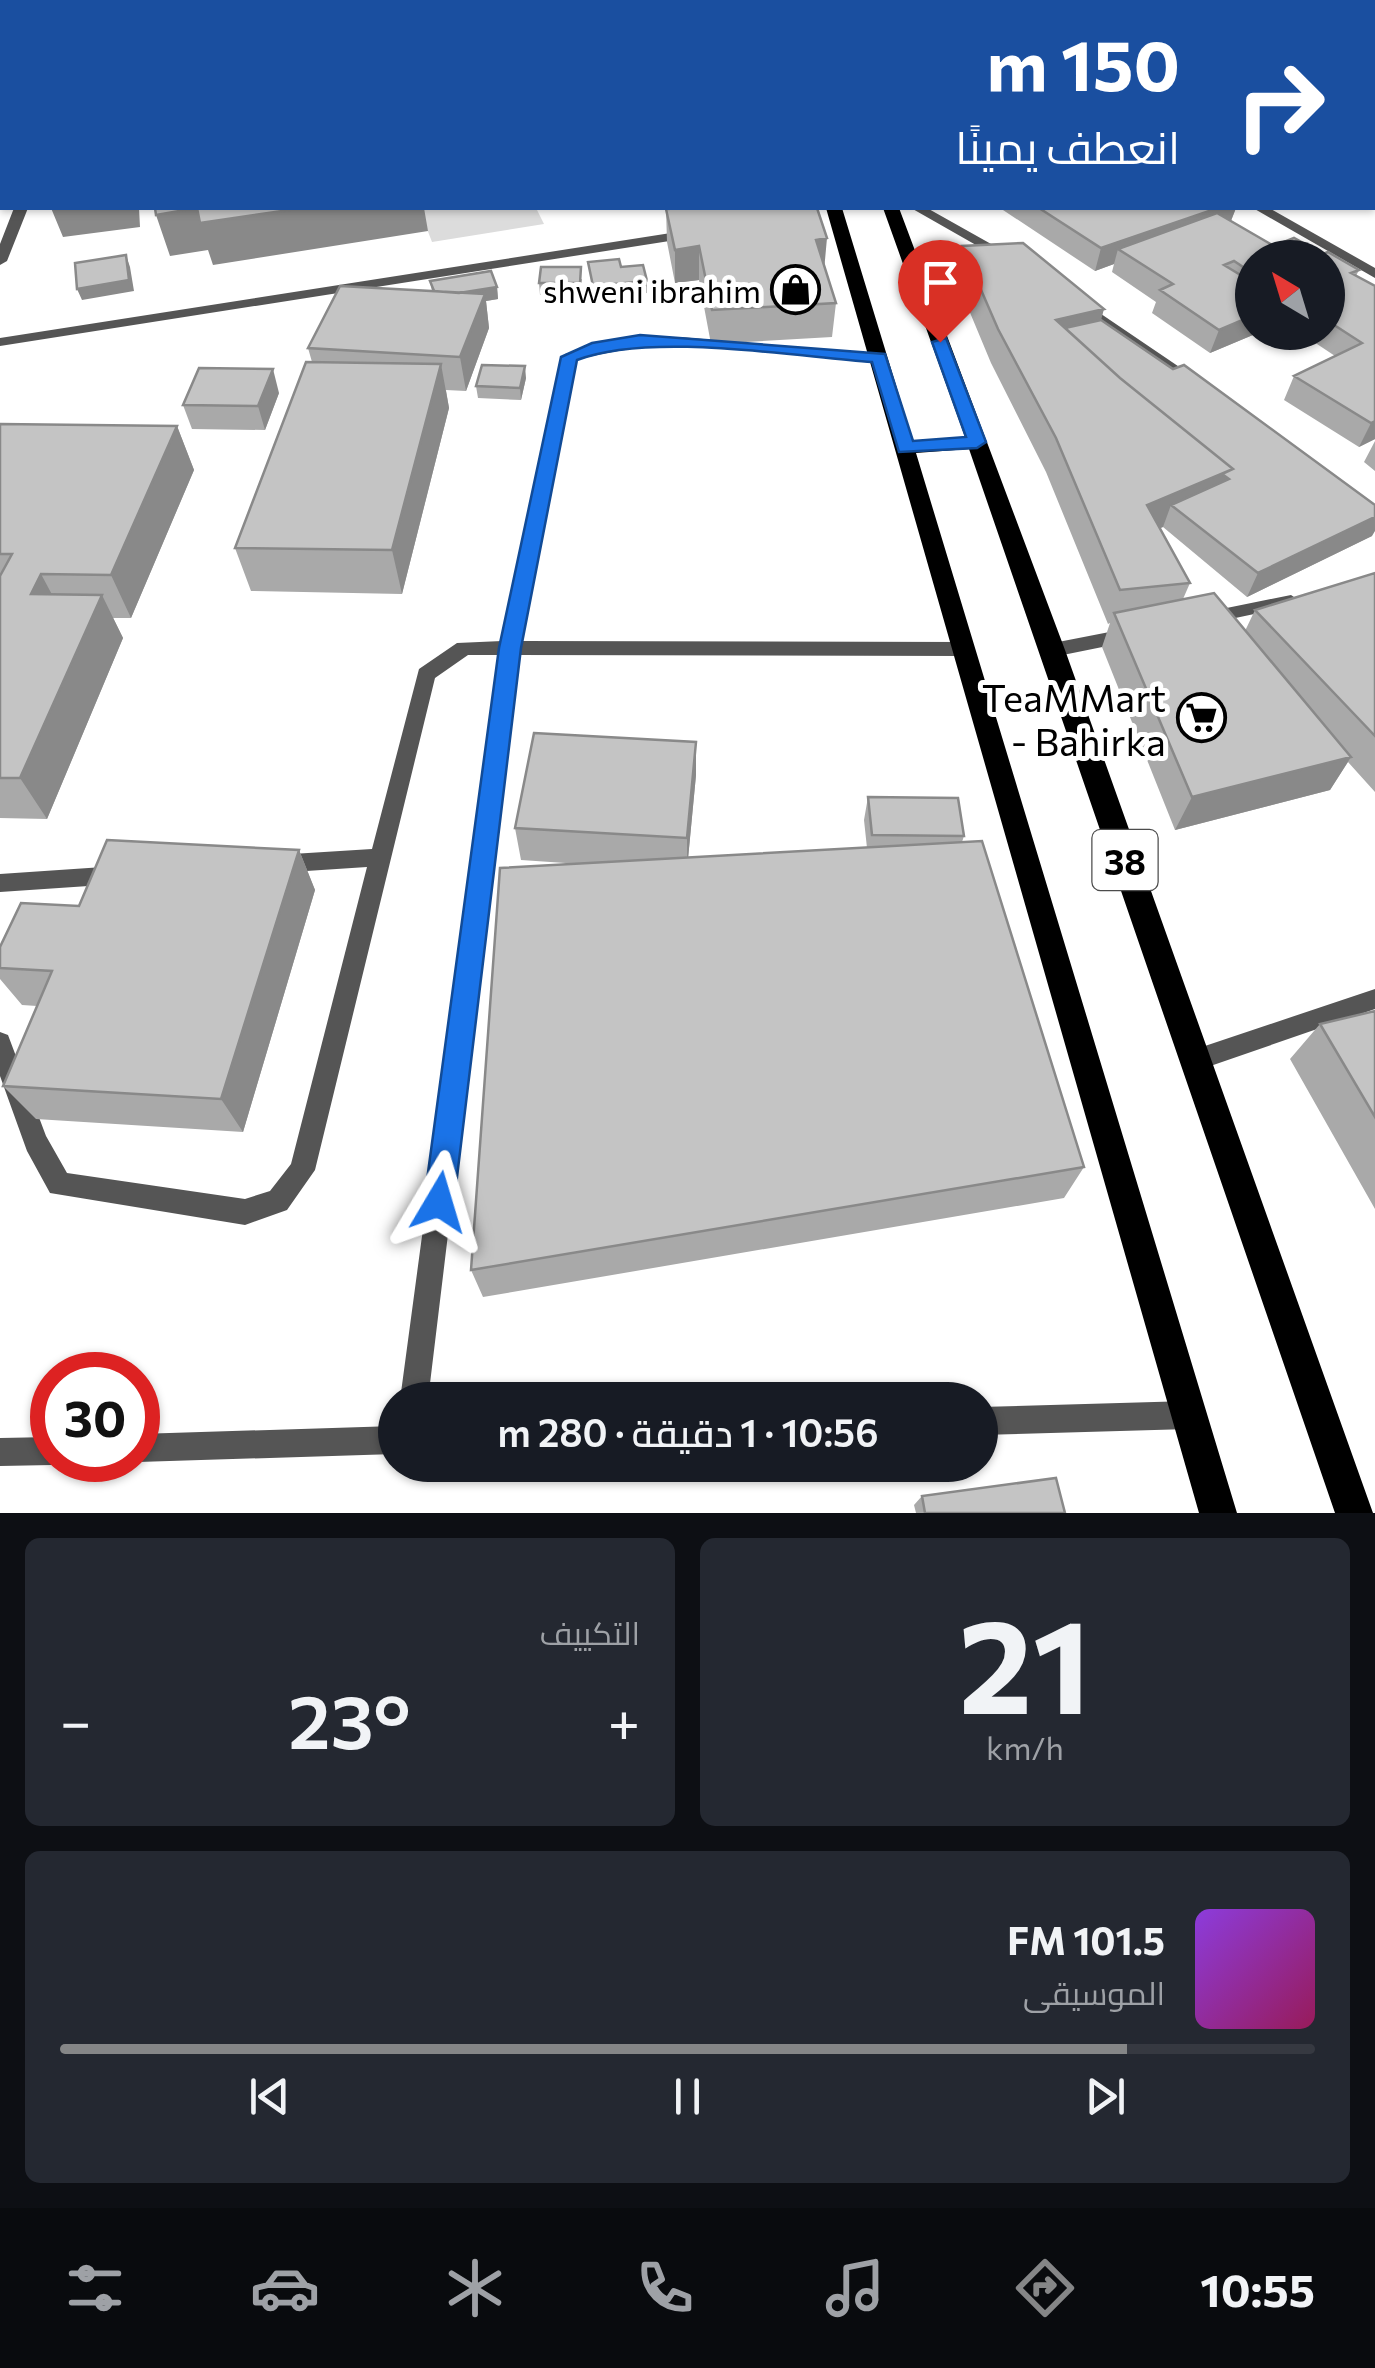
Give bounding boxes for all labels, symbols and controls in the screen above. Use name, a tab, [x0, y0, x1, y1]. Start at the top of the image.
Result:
text: 150 m	[987, 20, 1180, 105]
icon: right	[1215, 40, 1345, 170]
text: انعطف يمينًا	[955, 118, 1180, 173]
pin	[898, 240, 983, 343]
north arrow	[1235, 240, 1345, 350]
map controls	[1235, 240, 1345, 350]
icon: arrive	[913, 255, 968, 310]
shop icon: shweni ibrahim	[770, 264, 822, 316]
place label: shweni ibrahim	[543, 270, 761, 310]
place label: TeaMMart - Bahirka	[982, 673, 1166, 764]
supermarket icon: TeaMMart - Bahirka	[1175, 692, 1227, 744]
road number: 38	[1092, 830, 1158, 890]
position arrow	[387, 1150, 491, 1254]
speed limit sign: 30	[30, 1352, 160, 1482]
text: 10:56 · 1 دقيقة · 280 m	[498, 1408, 878, 1455]
text: 21	[959, 1582, 1091, 1741]
text: التكييف	[540, 1612, 640, 1652]
text: 23°	[288, 1673, 411, 1764]
text: −	[60, 1686, 91, 1753]
text: +	[608, 1686, 640, 1753]
text: km/h	[986, 1727, 1064, 1767]
text: 101.5 FM	[1007, 1916, 1165, 1963]
text: الموسيقى	[1023, 1972, 1165, 2012]
icon: previous	[242, 2069, 297, 2124]
icon: pause	[660, 2069, 715, 2124]
icon: next	[1078, 2069, 1133, 2124]
icon: filters	[60, 2253, 130, 2323]
icon: car	[250, 2253, 320, 2323]
icon: climate	[440, 2253, 510, 2323]
icon: phone	[630, 2253, 700, 2323]
icon: music	[820, 2253, 890, 2323]
icon: directions	[1010, 2253, 1080, 2323]
text: 10:55	[1200, 2261, 1315, 2316]

